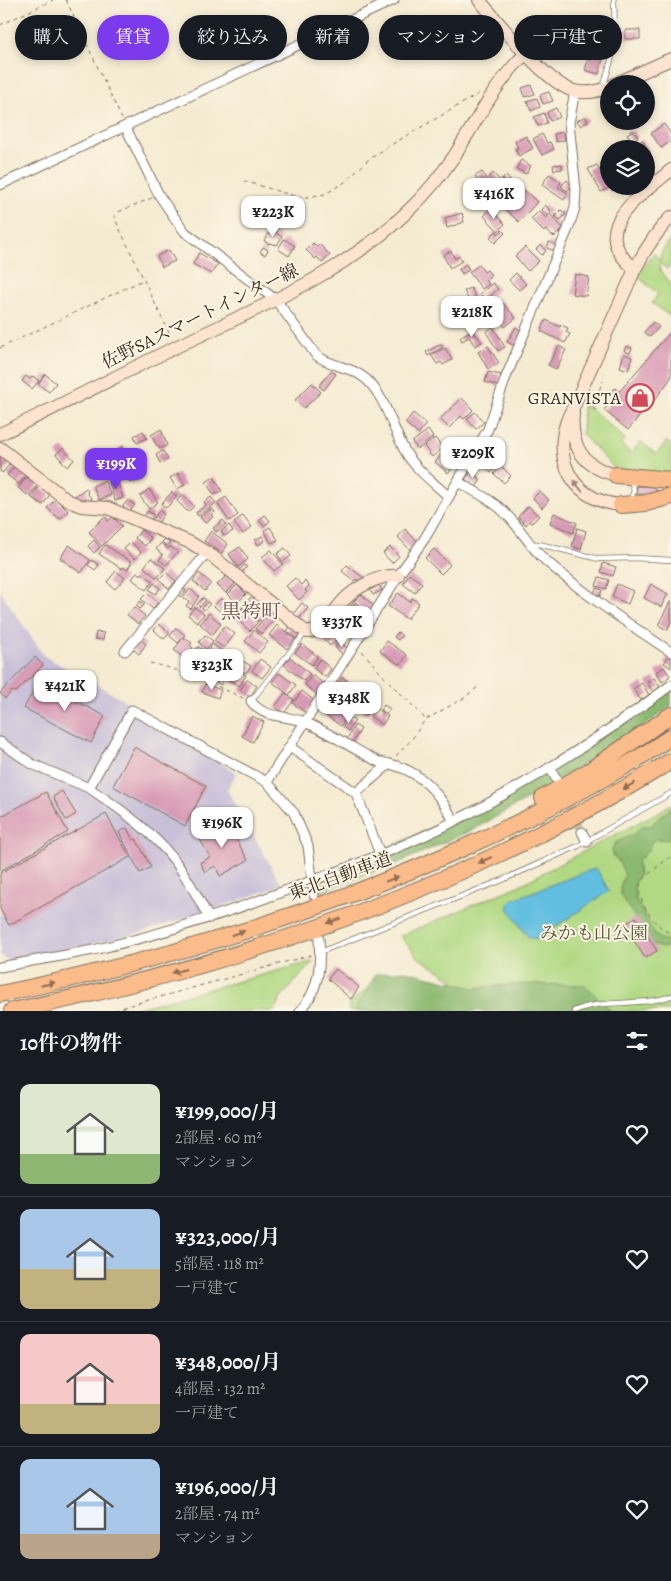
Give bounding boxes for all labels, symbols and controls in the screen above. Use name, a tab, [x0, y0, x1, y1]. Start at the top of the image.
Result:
chip: 購入	[15, 15, 87, 60]
chip: 賃貸	[97, 15, 169, 60]
chip: 絞り込み	[179, 15, 287, 60]
chip: 新着	[297, 15, 369, 60]
chip: マンション	[379, 15, 504, 60]
chip: 一戸建て	[514, 15, 622, 60]
map controls	[600, 75, 655, 195]
button: locate	[600, 75, 655, 130]
button: layers	[600, 140, 655, 195]
pin: ¥416K	[459, 178, 529, 220]
text: ¥416K	[474, 183, 514, 205]
pin: ¥223K	[238, 196, 308, 238]
text: ¥223K	[252, 201, 294, 223]
street label: 佐野SAスマートインター線	[98, 258, 302, 374]
pin: ¥218K	[437, 296, 507, 338]
text: ¥218K	[452, 301, 492, 323]
shop icon: GRANVISTA	[625, 383, 655, 413]
place label: GRANVISTA	[528, 386, 621, 410]
pin: ¥209K	[438, 436, 508, 479]
text: ¥209K	[452, 442, 494, 464]
pin: ¥199K	[81, 448, 151, 490]
text: ¥199K	[96, 453, 136, 475]
one-way arrow	[573, 479, 583, 493]
district label: 黒袴町	[221, 598, 281, 625]
pin: ¥337K	[307, 606, 377, 648]
text: ¥337K	[322, 611, 362, 633]
pin: ¥323K	[177, 648, 247, 691]
text: ¥323K	[191, 654, 233, 676]
pin: ¥421K	[30, 670, 100, 712]
text: ¥421K	[45, 675, 85, 697]
pin: ¥348K	[314, 682, 384, 724]
text: ¥348K	[328, 687, 370, 709]
one-way arrow	[622, 782, 637, 790]
pin: ¥196K	[187, 806, 257, 849]
text: ¥196K	[202, 812, 242, 834]
street label: 東北自動車道	[285, 846, 395, 906]
one-way arrow	[478, 856, 492, 864]
one-way arrow	[384, 875, 399, 882]
one-way arrow	[326, 917, 341, 925]
park label: みかも山公園	[540, 921, 648, 945]
one-way arrow	[231, 929, 246, 937]
one-way arrow	[172, 967, 187, 975]
one-way arrow	[40, 980, 55, 988]
icon: filters	[623, 1027, 651, 1055]
text: 10件の物件	[20, 1029, 122, 1057]
text: ¥199,000/月	[175, 1097, 279, 1125]
icon: home	[60, 1104, 120, 1164]
icon: heart	[623, 1120, 651, 1148]
text: 2部屋 · 60 m²	[175, 1127, 262, 1149]
text: マンション	[175, 1151, 254, 1173]
text: ¥323,000/月	[175, 1223, 281, 1251]
icon: home	[60, 1229, 120, 1289]
icon: heart	[623, 1245, 651, 1273]
text: 5部屋 · 118 m²	[175, 1253, 264, 1275]
text: 一戸建て	[175, 1277, 239, 1299]
text: ¥348,000/月	[175, 1348, 281, 1376]
icon: home	[60, 1354, 120, 1414]
icon: heart	[623, 1370, 651, 1398]
text: 4部屋 · 132 m²	[175, 1378, 265, 1400]
text: 一戸建て	[175, 1402, 239, 1424]
text: ¥196,000/月	[175, 1473, 279, 1501]
icon: home	[60, 1479, 120, 1539]
icon: heart	[623, 1495, 651, 1523]
text: 2部屋 · 74 m²	[175, 1503, 260, 1525]
text: マンション	[175, 1527, 254, 1549]

